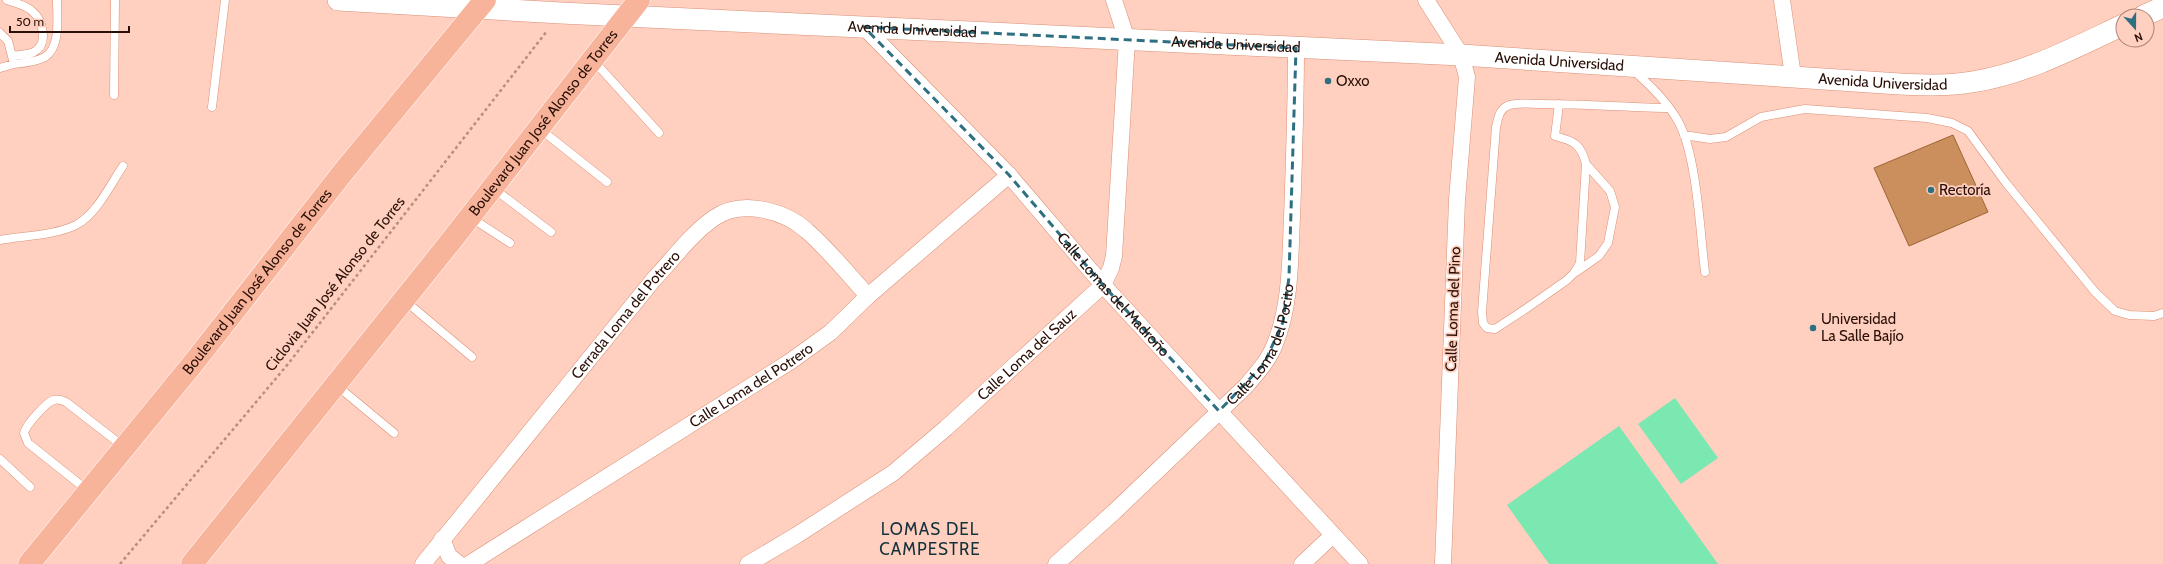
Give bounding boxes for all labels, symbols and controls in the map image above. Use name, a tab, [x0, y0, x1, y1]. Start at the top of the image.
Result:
scale bar	[10, 8, 129, 34]
north arrow	[2115, 8, 2155, 48]
text: 50 m	[16, 14, 44, 29]
street label: Avenida Universidad	[847, 17, 977, 41]
street label: Boulevard Juan José Alonso de Torres	[465, 26, 621, 219]
text: N	[2132, 29, 2145, 45]
street label: Avenida Universidad	[1171, 32, 1301, 56]
street label: Avenida Universidad	[1494, 48, 1625, 75]
street label: Avenida Universidad	[1818, 70, 1948, 94]
place label: Oxxo	[1336, 72, 1370, 90]
marker: Oxxo	[1323, 76, 1333, 86]
place label: Rectoría	[1939, 181, 1991, 199]
street label: Boulevard Juan José Alonso de Torres	[179, 185, 336, 378]
marker: Rectoría	[1926, 185, 1936, 195]
street label: Ciclovia Juan José Alonso de Torres	[261, 193, 409, 375]
street label: Calle Lomas del Madroño	[1053, 229, 1173, 360]
street label: Calle Loma del Pino	[1442, 246, 1464, 372]
street label: Cerrada Loma del Potrero	[567, 247, 684, 383]
street label: Calle Loma del Pocito	[1223, 283, 1297, 409]
street label: Calle Loma del Sauz	[973, 305, 1080, 404]
place label: Universidad La Salle Bajío	[1821, 310, 1904, 345]
marker: Universidad La Salle Bajío	[1808, 323, 1818, 333]
street label: Calle Loma del Potrero	[686, 339, 817, 432]
district label: LOMAS DEL CAMPESTRE	[879, 519, 981, 559]

